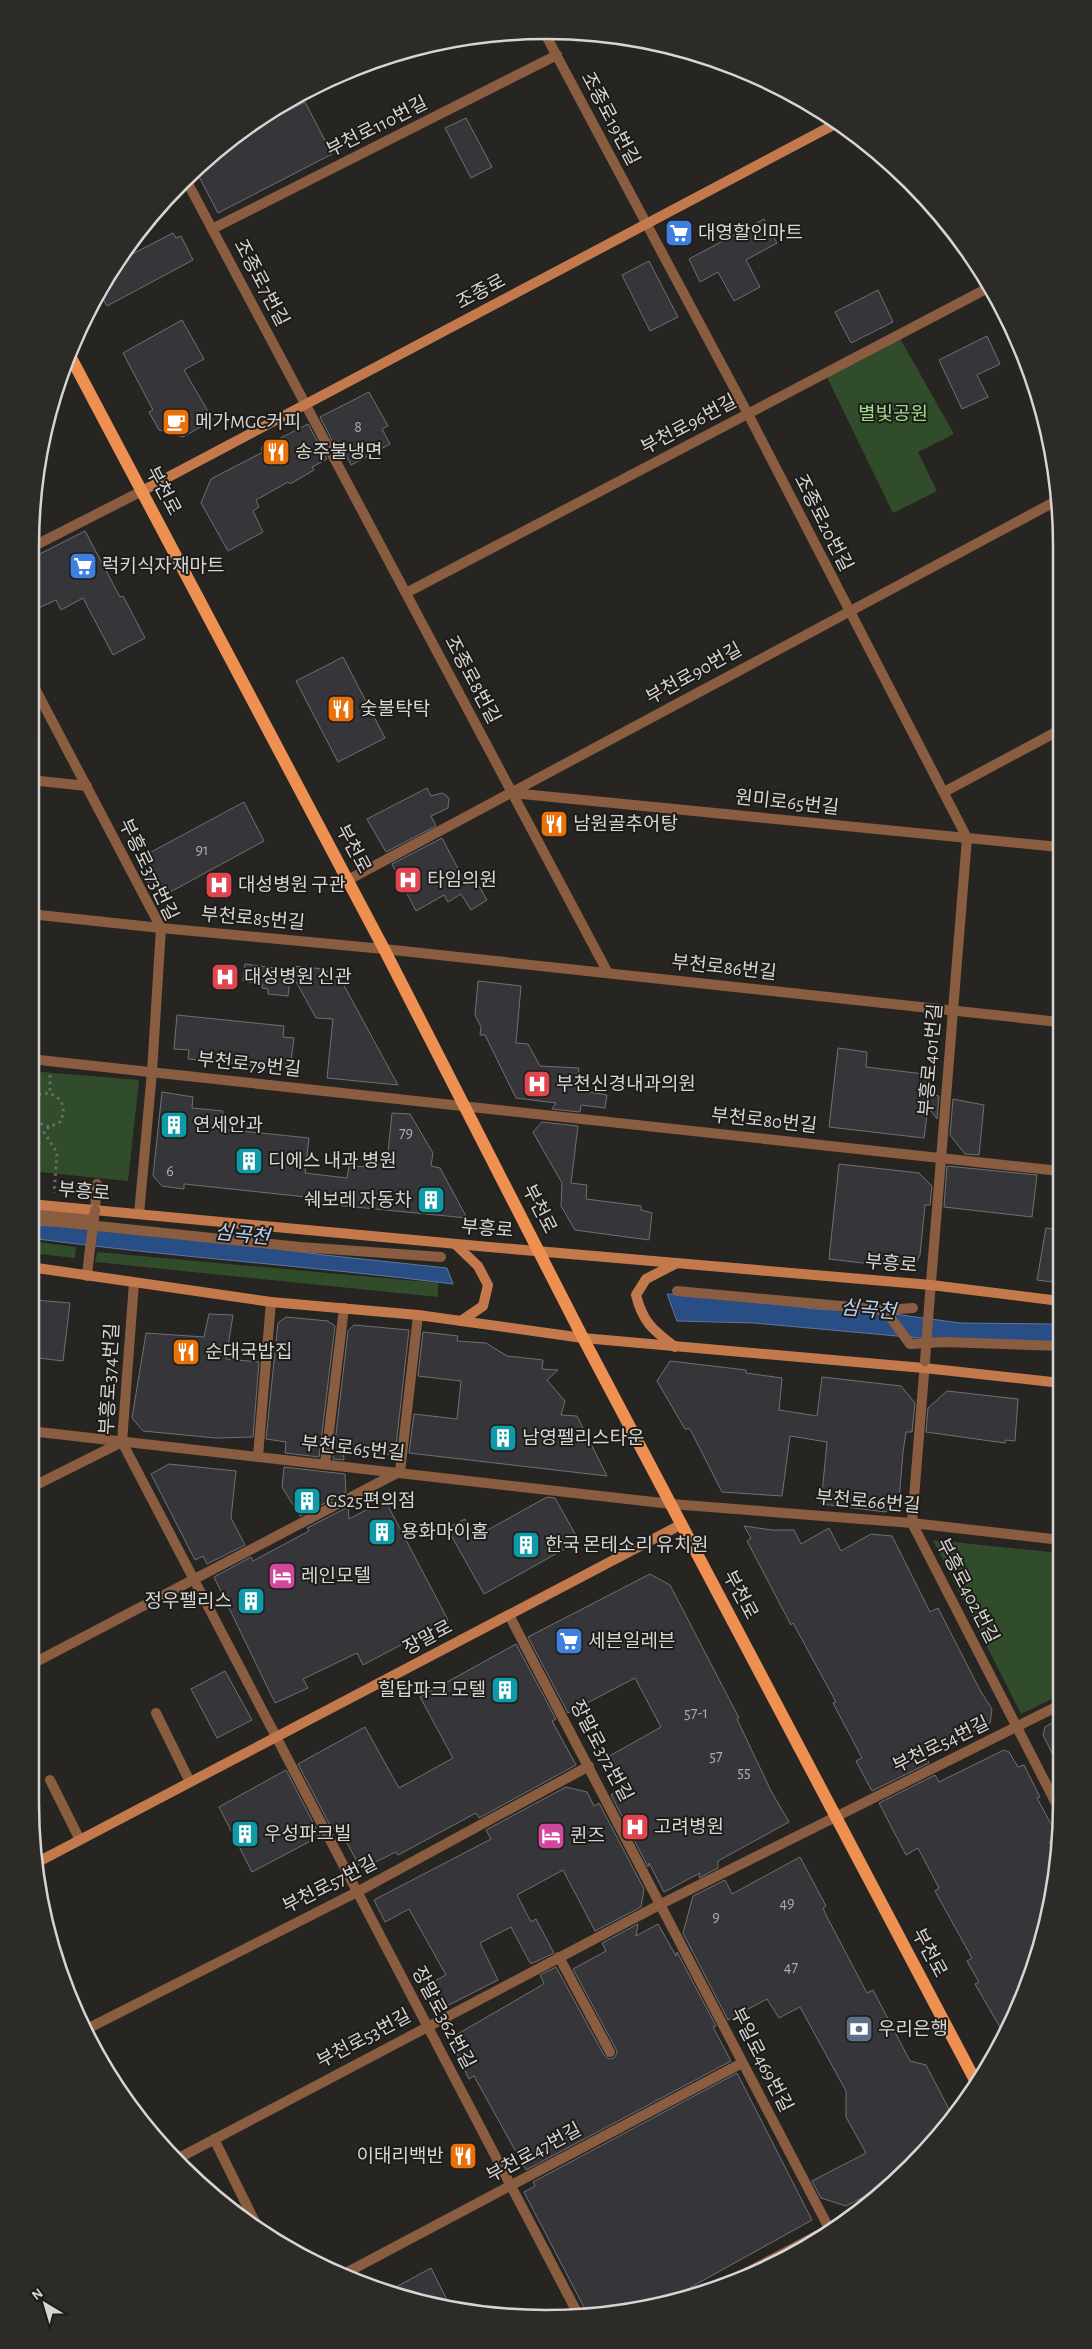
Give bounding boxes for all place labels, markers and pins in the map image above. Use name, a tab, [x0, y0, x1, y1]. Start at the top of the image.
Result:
supermarket icon: 대영할인마트	[664, 218, 694, 248]
place label: 대영할인마트	[698, 223, 803, 243]
cafe icon: 메가MGC커피	[161, 407, 191, 437]
place label: 메가MGC커피	[195, 412, 301, 432]
restaurant icon: 송주불냉면	[261, 437, 291, 467]
place label: 송주불냉면	[295, 442, 382, 462]
supermarket icon: 럭키식자재마트	[68, 551, 98, 581]
place label: 럭키식자재마트	[102, 556, 224, 576]
restaurant icon: 숯불탁탁	[326, 694, 356, 724]
place label: 숯불탁탁	[360, 699, 430, 719]
restaurant icon: 남원골추어탕	[539, 809, 569, 839]
place label: 남원골추어탕	[573, 814, 678, 834]
hospital icon: 타임의원	[393, 865, 423, 895]
hospital icon: 대성병원 구관	[204, 870, 234, 900]
place label: 타임의원	[427, 870, 497, 890]
place label: 대성병원 구관	[238, 875, 346, 895]
hospital icon: 대성병원 신관	[210, 962, 240, 992]
place label: 대성병원 신관	[244, 967, 352, 987]
hospital icon: 부천신경내과의원	[522, 1069, 552, 1099]
place label: 부천신경내과의원	[556, 1074, 696, 1094]
building icon: 연세안과	[159, 1110, 189, 1140]
place label: 연세안과	[193, 1115, 263, 1135]
building icon: 디에스 내과 병원	[234, 1146, 264, 1176]
place label: 디에스 내과 병원	[268, 1151, 397, 1171]
building icon: 쉐보레 자동차	[416, 1185, 446, 1215]
place label: 쉐보레 자동차	[304, 1190, 412, 1210]
restaurant icon: 순대국밥집	[171, 1337, 201, 1367]
place label: 순대국밥집	[205, 1342, 292, 1362]
building icon: 남영펠리스타운	[488, 1423, 518, 1453]
place label: 남영펠리스타운	[522, 1428, 644, 1448]
building icon: GS25편의점	[292, 1486, 322, 1516]
place label: GS25편의점	[326, 1491, 415, 1511]
building icon: 용화마이홈	[367, 1517, 397, 1547]
place label: 용화마이홈	[401, 1522, 488, 1542]
building icon: 한국 몬테소리 유치원	[511, 1530, 541, 1560]
place label: 한국 몬테소리 유치원	[545, 1535, 709, 1555]
hotel icon: 레인모텔	[267, 1561, 297, 1591]
place label: 레인모텔	[301, 1566, 371, 1586]
building icon: 정우펠리스	[236, 1586, 266, 1616]
place label: 정우펠리스	[145, 1591, 232, 1611]
supermarket icon: 세븐일레븐	[554, 1626, 584, 1656]
place label: 세븐일레븐	[588, 1631, 675, 1651]
building icon: 힐탑파크 모텔	[490, 1675, 520, 1705]
place label: 힐탑파크 모텔	[378, 1680, 486, 1700]
hospital icon: 고려병원	[620, 1812, 650, 1842]
place label: 고려병원	[654, 1817, 724, 1837]
building icon: 우성파크빌	[230, 1819, 260, 1849]
hotel icon: 퀸즈	[536, 1821, 566, 1851]
place label: 우성파크빌	[264, 1824, 351, 1844]
place label: 퀸즈	[570, 1826, 605, 1846]
bank icon: 우리은행	[844, 2014, 874, 2044]
place label: 우리은행	[878, 2019, 948, 2039]
restaurant icon: 이태리백반	[448, 2141, 478, 2171]
place label: 이태리백반	[357, 2146, 444, 2166]

